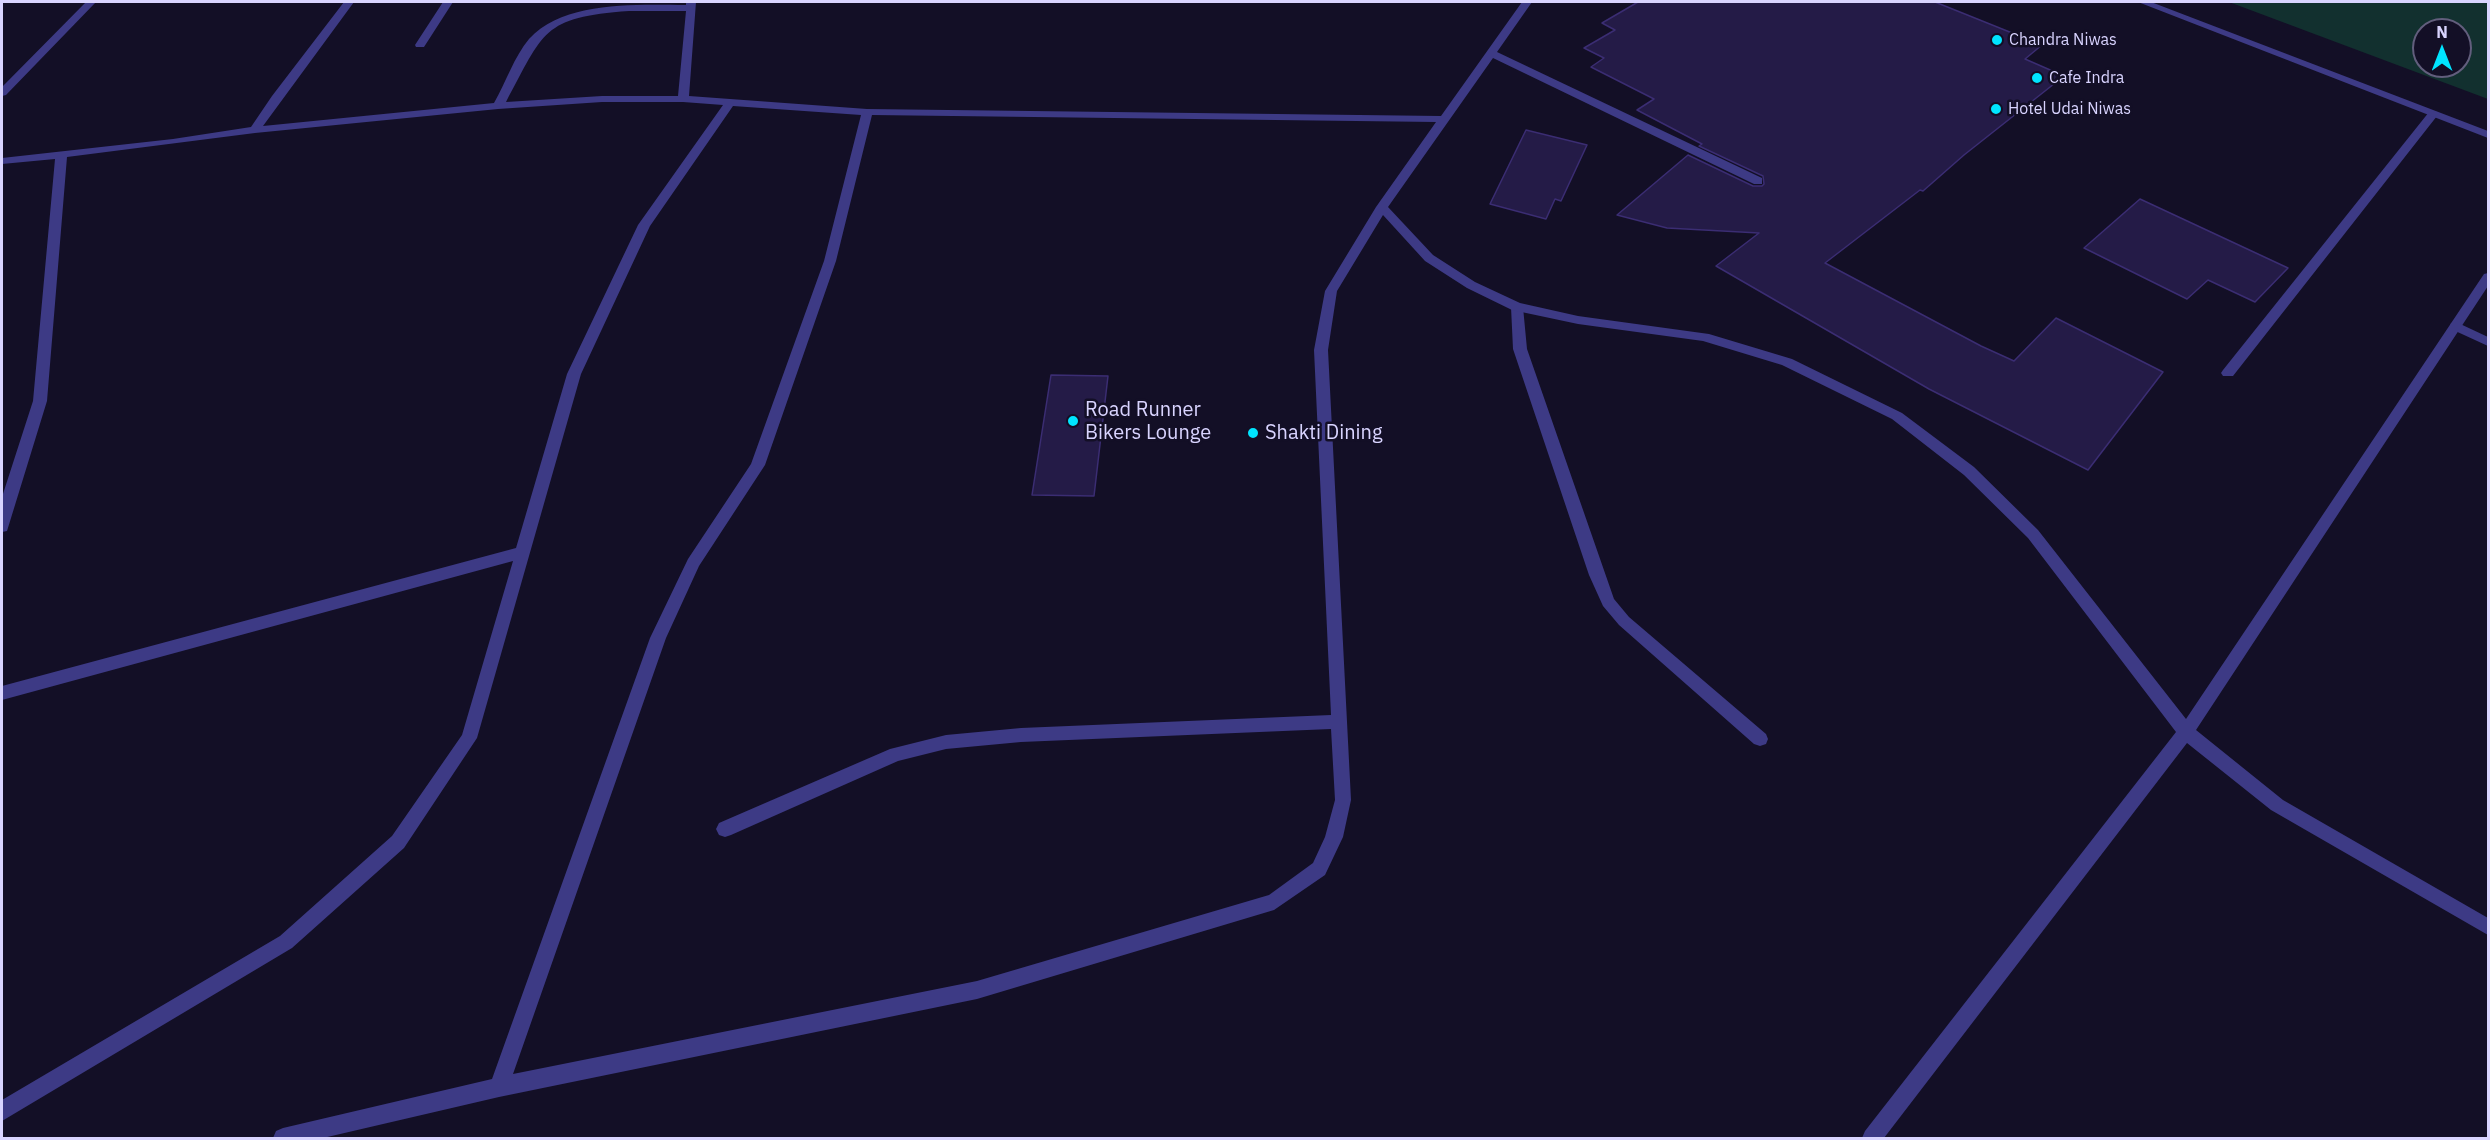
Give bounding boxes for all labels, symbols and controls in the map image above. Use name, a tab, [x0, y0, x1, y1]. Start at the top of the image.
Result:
north arrow	[2412, 18, 2472, 78]
text: N	[2436, 22, 2448, 42]
place label: Chandra Niwas	[2009, 30, 2117, 50]
marker: Chandra Niwas	[1990, 33, 2004, 47]
place label: Cafe Indra	[2049, 68, 2124, 88]
marker: Cafe Indra	[2030, 71, 2044, 85]
place label: Hotel Udai Niwas	[2008, 99, 2131, 119]
marker: Hotel Udai Niwas	[1989, 102, 2003, 116]
place label: Road Runner Bikers Lounge	[1085, 398, 1211, 445]
marker: Road Runner Bikers Lounge	[1066, 414, 1080, 428]
place label: Shakti Dining	[1265, 421, 1382, 445]
marker: Shakti Dining	[1246, 426, 1260, 440]

